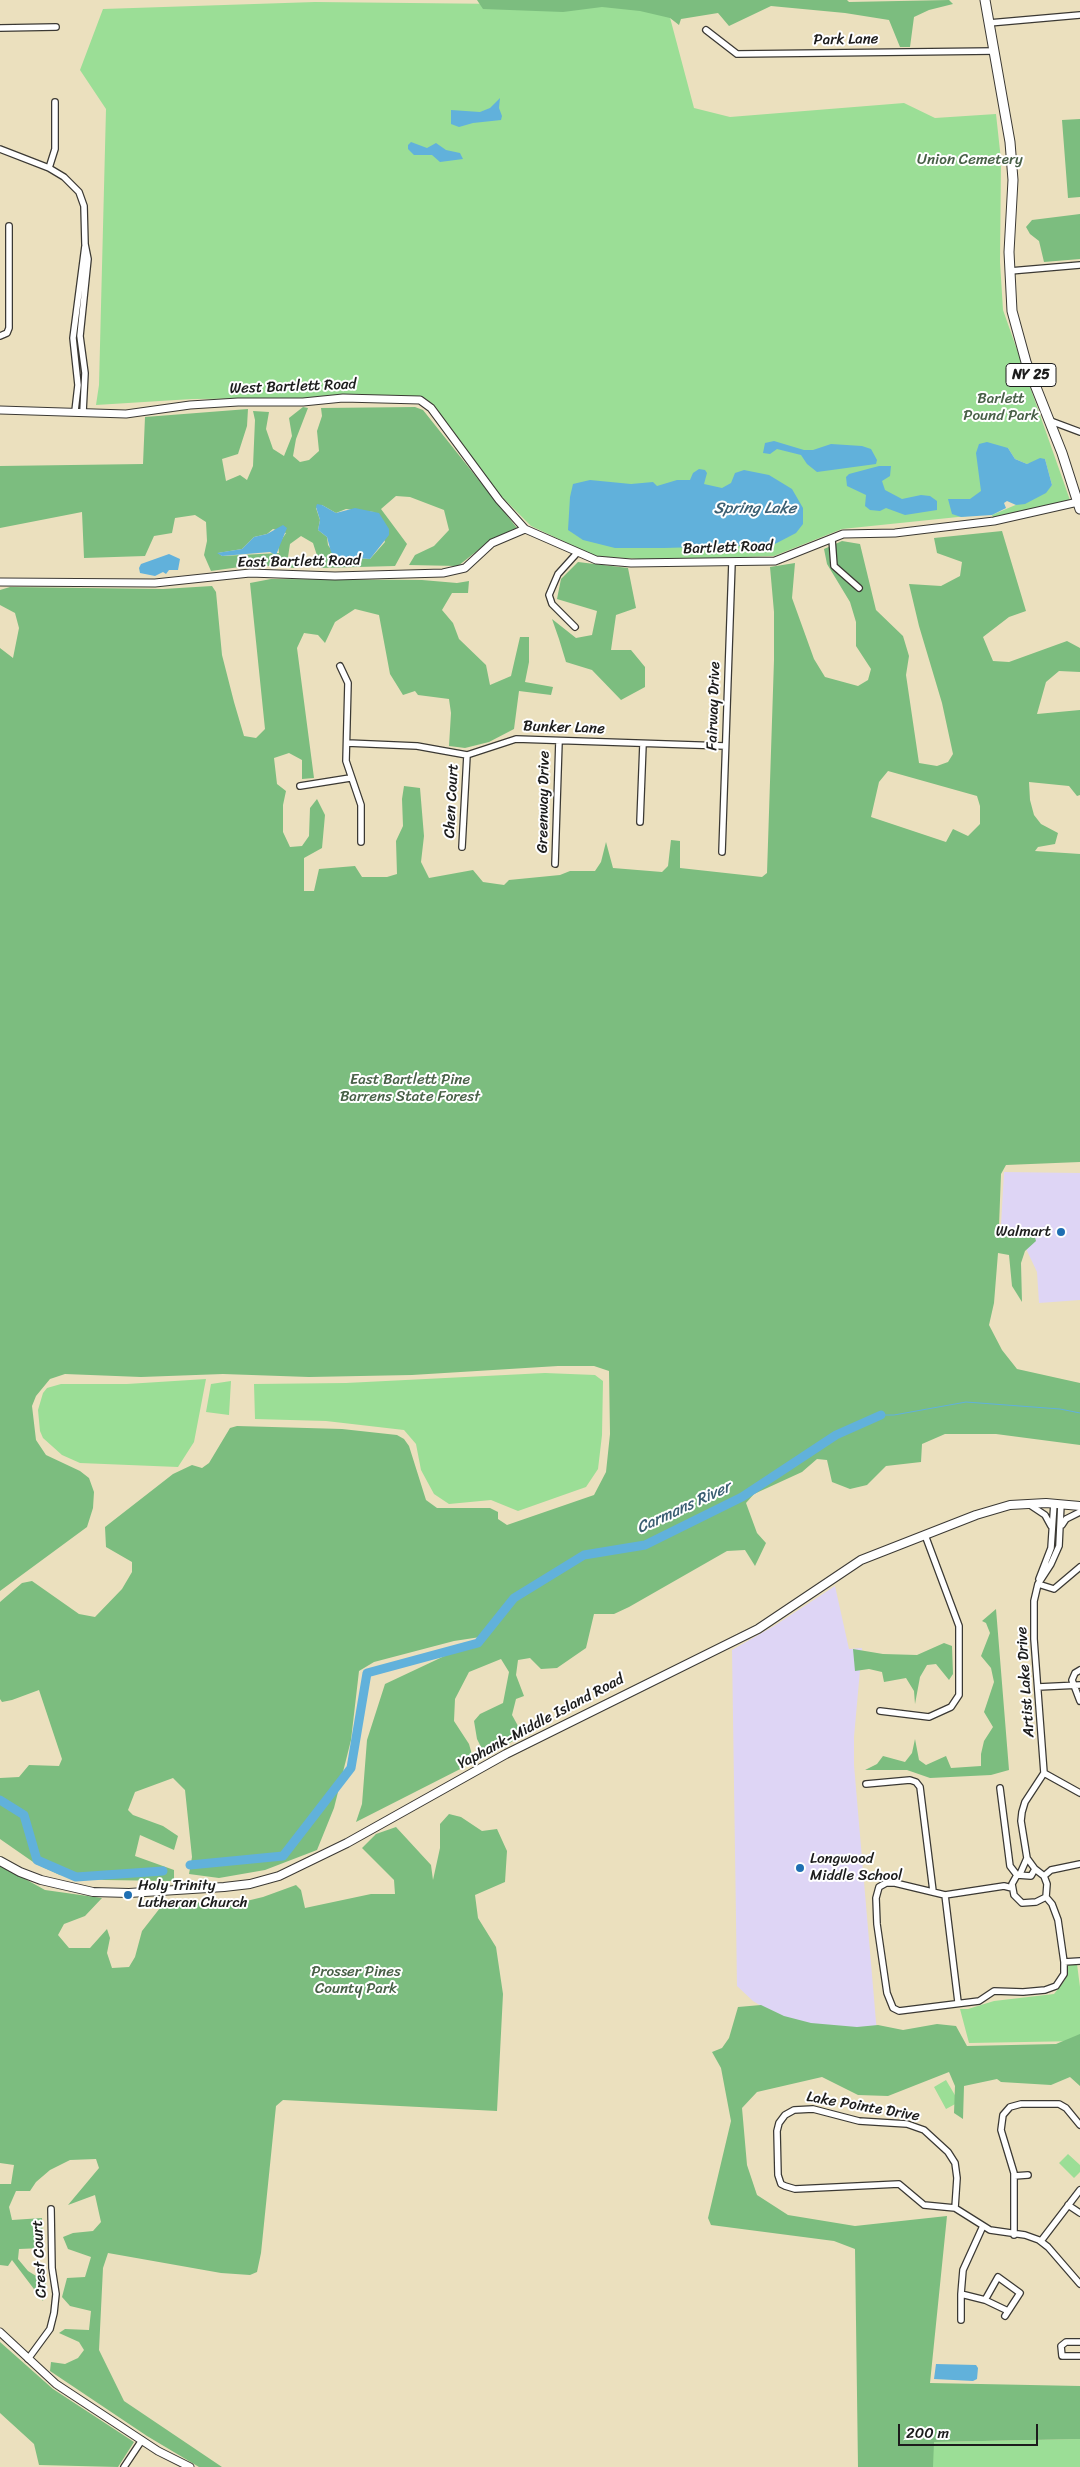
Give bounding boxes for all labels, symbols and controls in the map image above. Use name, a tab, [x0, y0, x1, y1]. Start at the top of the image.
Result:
street label: Park Lane	[813, 30, 879, 50]
park label: Union Cemetery	[917, 151, 1023, 169]
road number: NY 25	[1006, 364, 1056, 386]
street label: West Bartlett Road	[229, 376, 357, 398]
park label: Barlett Pound Park	[963, 390, 1039, 425]
water label: Spring Lake	[714, 499, 796, 519]
street label: Bartlett Road	[683, 537, 773, 559]
street label: East Bartlett Road	[237, 552, 361, 572]
street label: Fairway Drive	[703, 661, 725, 751]
street label: Bunker Lane	[523, 718, 605, 738]
street label: Greenway Drive	[534, 751, 554, 853]
street label: Chen Court	[441, 763, 463, 839]
park label: East Bartlett Pine Barrens State Forest	[340, 1071, 480, 1106]
place label: Walmart	[996, 1223, 1051, 1241]
marker: Walmart	[1055, 1226, 1067, 1238]
water label: Carmans River	[634, 1478, 734, 1538]
street label: Artist Lake Drive	[1013, 1626, 1039, 1738]
street label: Yaphank-Middle Island Road	[455, 1671, 627, 1773]
place label: Longwood Middle School	[810, 1850, 902, 1885]
marker: Longwood Middle School	[794, 1862, 806, 1874]
place label: Holy Trinity Lutheran Church	[138, 1877, 248, 1912]
marker: Holy Trinity Lutheran Church	[122, 1889, 134, 1901]
park label: Prosser Pines County Park	[311, 1963, 401, 1998]
street label: Lake Pointe Drive	[805, 2088, 921, 2126]
street label: Crest Court	[29, 2220, 51, 2298]
scale bar	[900, 2414, 1040, 2446]
text: 200 m	[906, 2420, 949, 2446]

